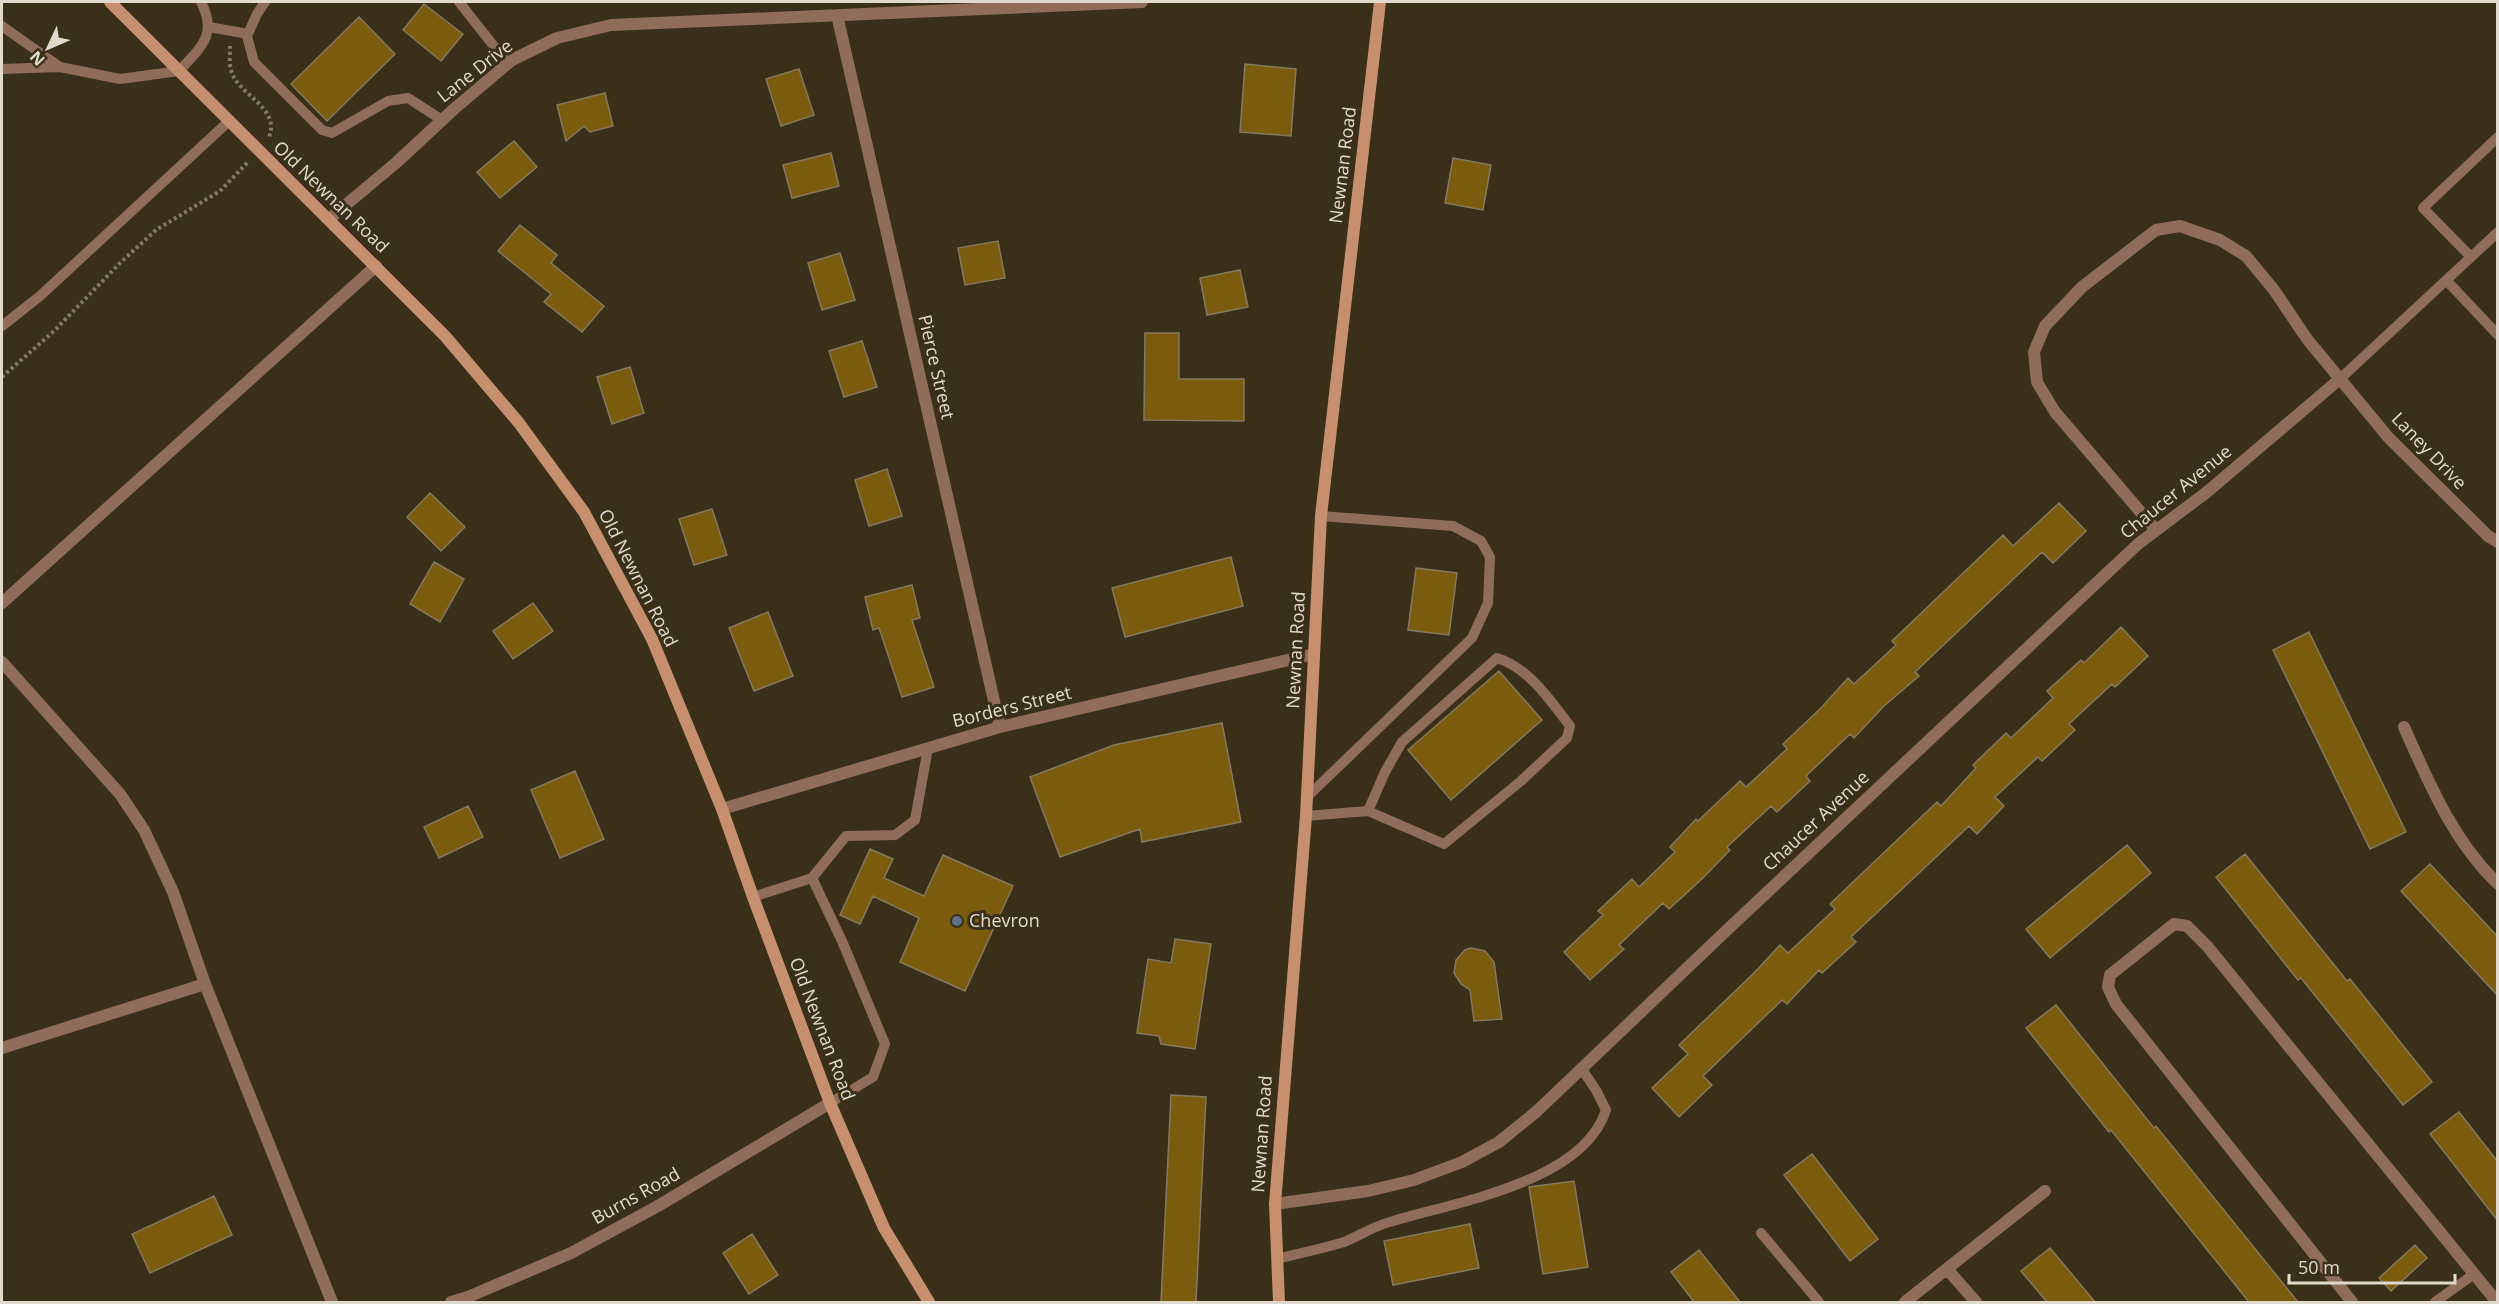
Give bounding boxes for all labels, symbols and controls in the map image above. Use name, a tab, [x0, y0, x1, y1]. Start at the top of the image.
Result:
north arrow	[18, 18, 78, 78]
street label: Lane Drive	[432, 33, 517, 107]
text: N	[25, 46, 50, 71]
street label: Newnan Road	[1323, 105, 1361, 225]
street label: Old Newnan Road	[269, 135, 395, 258]
street label: Pierce Street	[913, 312, 961, 421]
street label: Laney Drive	[2387, 407, 2472, 494]
street label: Chaucer Avenue	[2115, 439, 2236, 544]
street label: Old Newnan Road	[594, 505, 684, 651]
street label: Newnan Road	[1280, 591, 1310, 709]
street label: Borders Street	[950, 680, 1074, 732]
street label: Chaucer Avenue	[1757, 765, 1874, 876]
place label: Chevron	[969, 908, 1040, 932]
marker: Chevron	[950, 914, 964, 928]
street label: Old Newnan Road	[785, 954, 861, 1104]
street label: Newnan Road	[1245, 1075, 1277, 1193]
street label: Burns Road	[587, 1161, 684, 1229]
scale bar	[2289, 1247, 2456, 1285]
text: 50 m	[2298, 1255, 2340, 1279]

